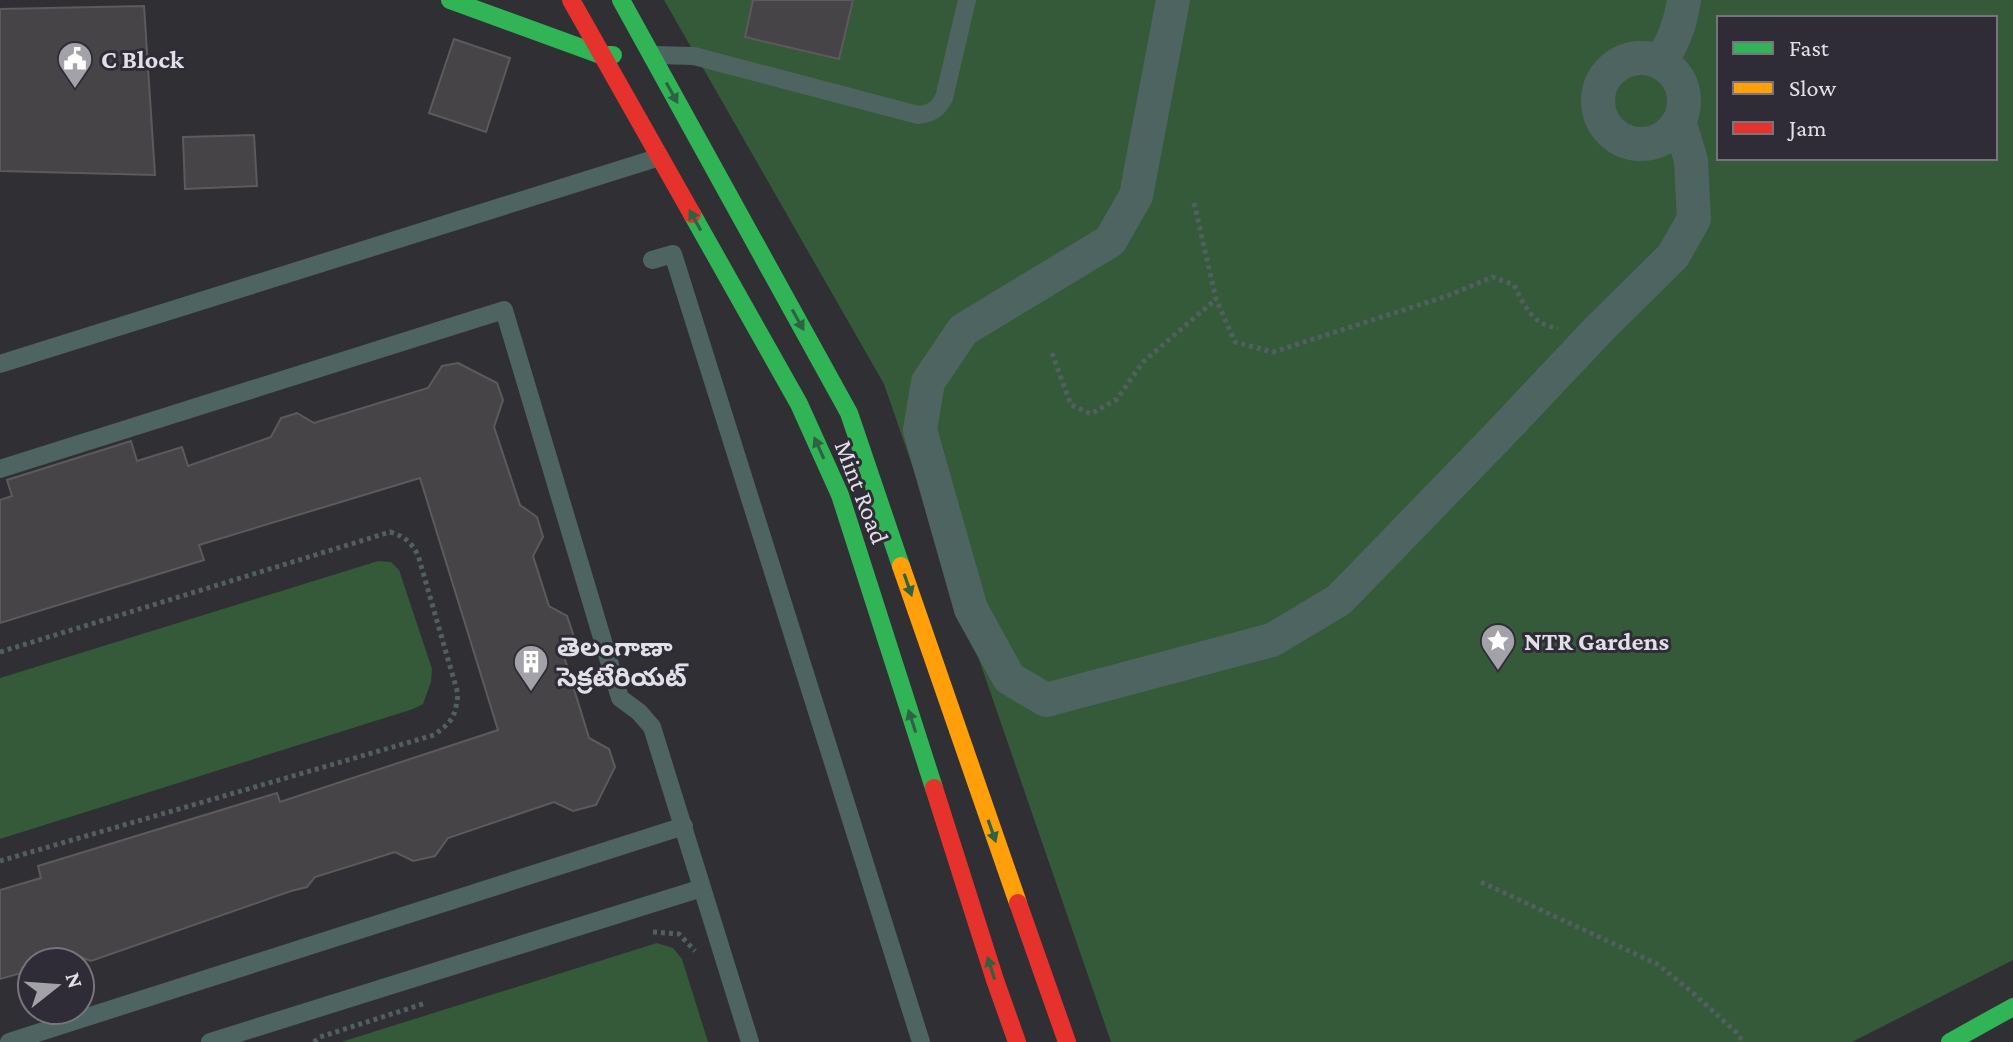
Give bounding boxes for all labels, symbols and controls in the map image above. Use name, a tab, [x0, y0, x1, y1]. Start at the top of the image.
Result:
legend	[1717, 16, 1997, 160]
text: Fast	[1789, 34, 1830, 61]
public building icon: C Block	[56, 40, 94, 90]
place label: C Block	[101, 45, 185, 74]
text: Slow	[1789, 74, 1836, 101]
one-way arrow	[665, 82, 679, 104]
text: Jam	[1787, 114, 1827, 141]
one-way arrow	[688, 209, 702, 231]
one-way arrow	[791, 309, 805, 332]
street label: Mint Road	[829, 436, 895, 548]
one-way arrow	[812, 437, 826, 460]
one-way arrow	[903, 573, 915, 597]
place icon: NTR Gardens	[1479, 622, 1517, 672]
place label: NTR Gardens	[1524, 627, 1669, 656]
place label: తెలంగాణా సెక్రటేరియట్	[556, 633, 689, 694]
building icon: తెలంగాణా సెక్రటేరియట్	[512, 643, 550, 693]
one-way arrow	[905, 708, 917, 732]
one-way arrow	[987, 819, 999, 843]
north arrow	[16, 946, 96, 1026]
one-way arrow	[984, 956, 997, 980]
text: N	[61, 969, 89, 991]

